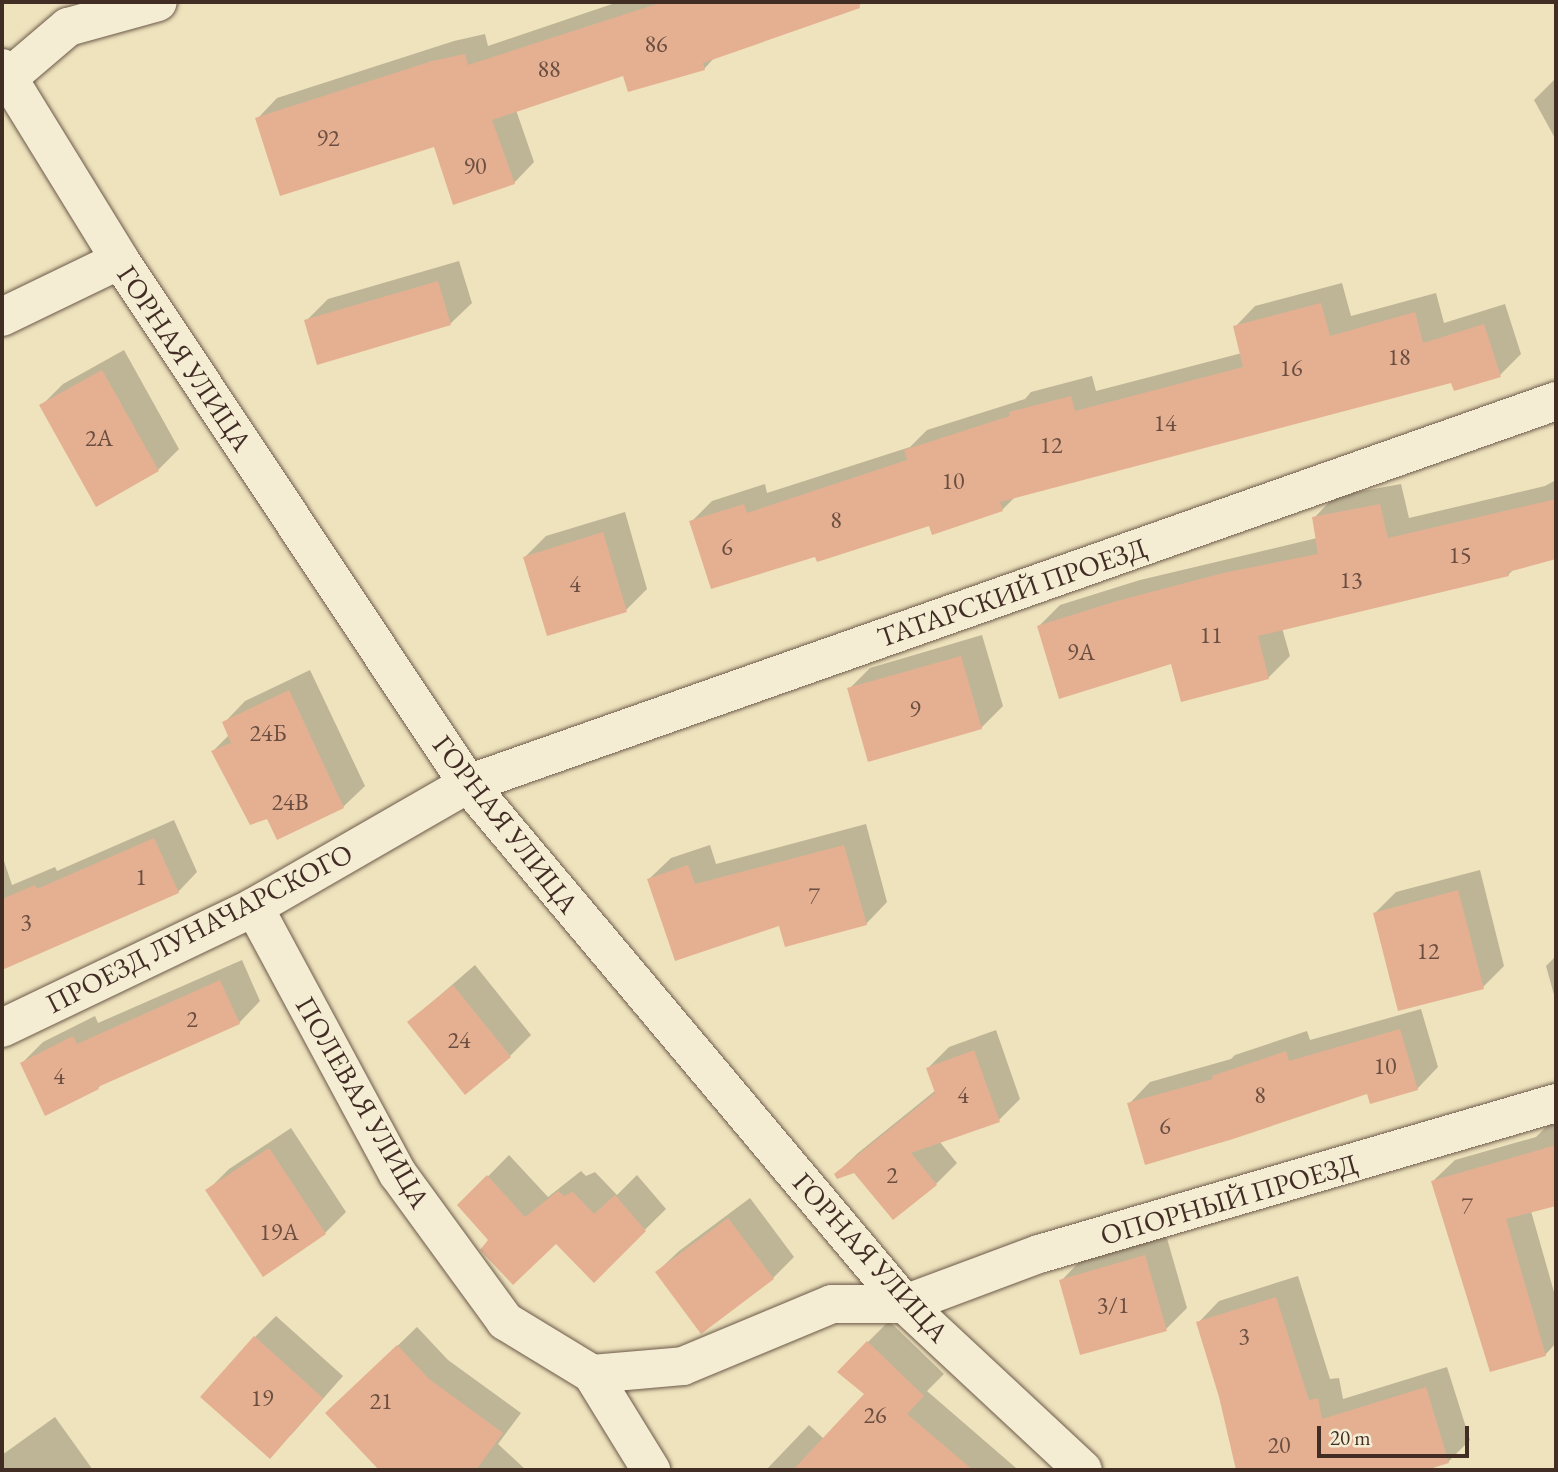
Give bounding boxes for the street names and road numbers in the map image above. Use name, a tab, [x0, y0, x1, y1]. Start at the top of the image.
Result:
street label: ГОРНАЯ УЛИЦА	[111, 259, 259, 457]
street label: ТАТАРСКИЙ ПРОЕЗД	[873, 530, 1151, 654]
street label: ГОРНАЯ УЛИЦА	[426, 728, 586, 920]
street label: ПРОЕЗД ЛУНАЧАРСКОГО	[40, 836, 358, 1020]
street label: ПОЛЕВАЯ УЛИЦА	[289, 990, 437, 1214]
street label: ОПОРНЫЙ ПРОЕЗД	[1097, 1146, 1361, 1252]
street label: ГОРНАЯ УЛИЦА	[786, 1165, 956, 1349]

